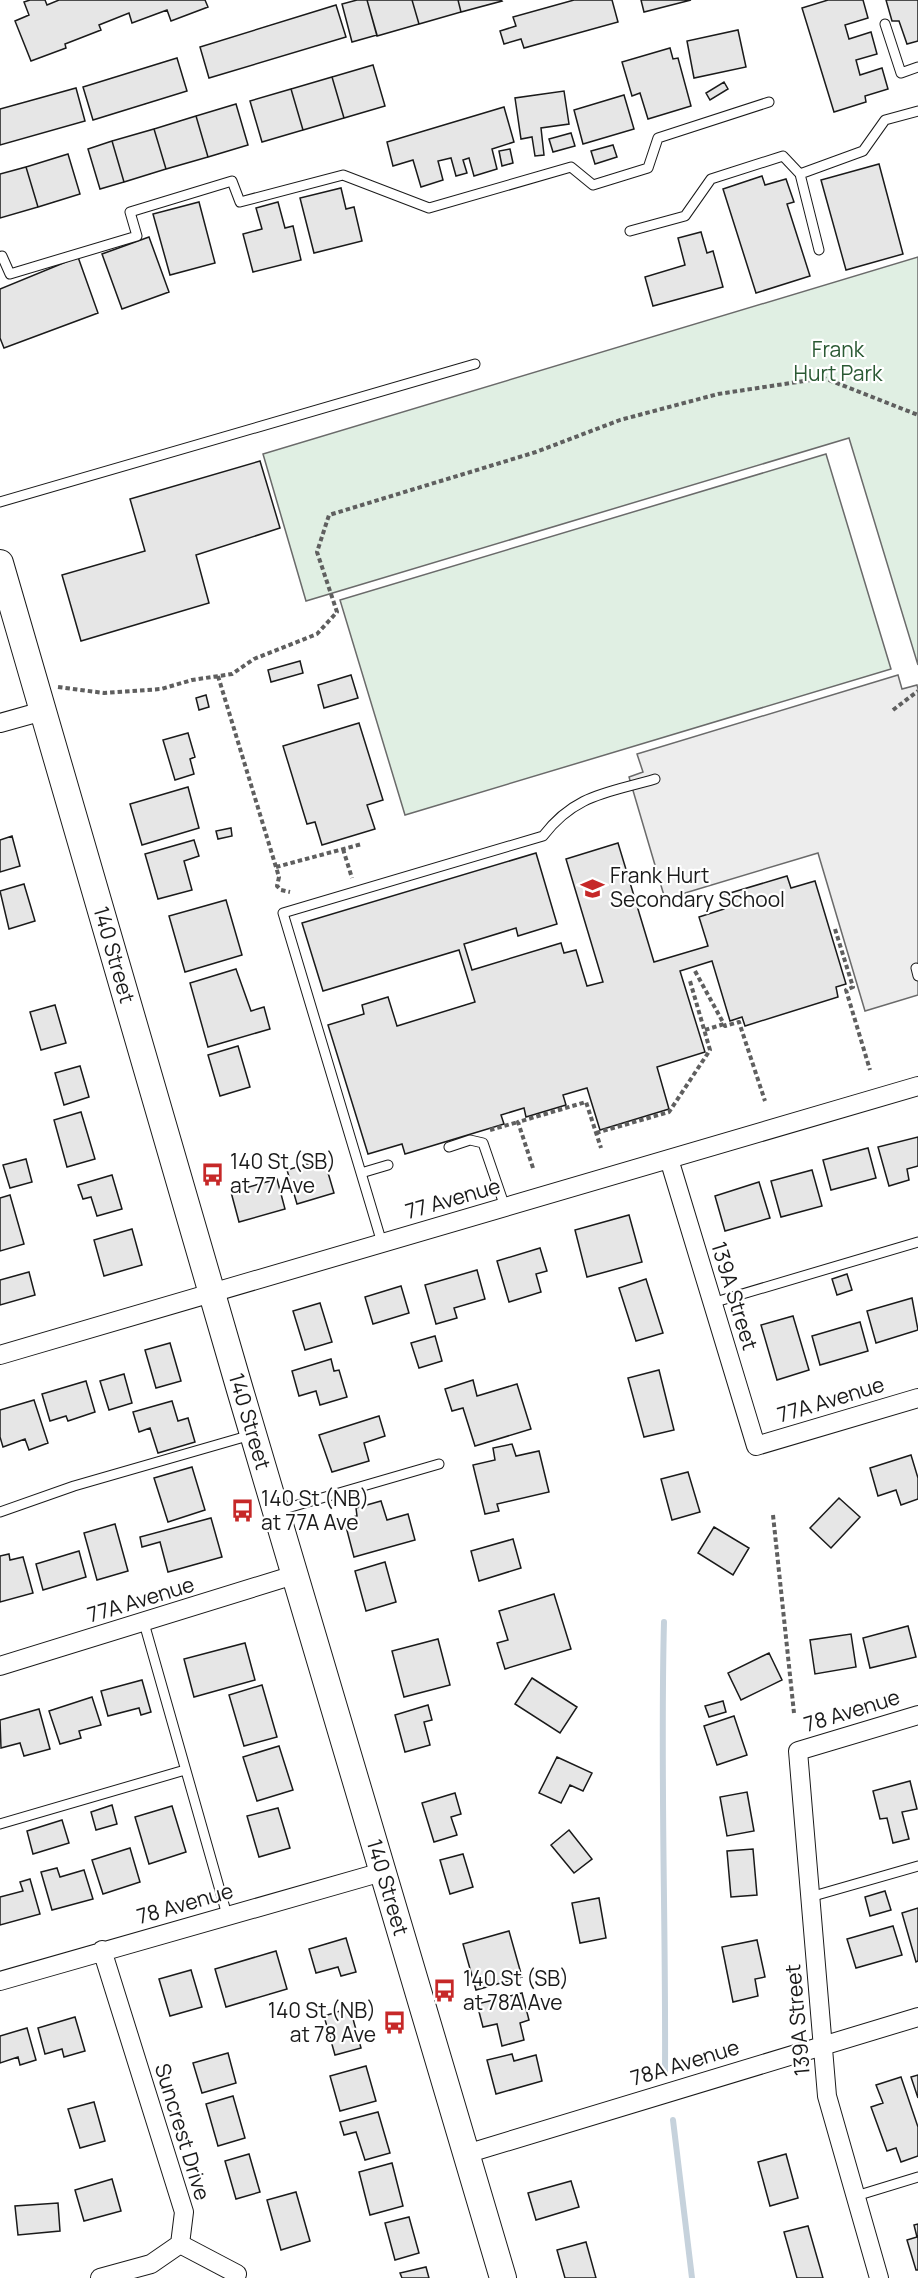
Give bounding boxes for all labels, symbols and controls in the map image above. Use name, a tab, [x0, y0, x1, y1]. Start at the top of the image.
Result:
park label: Frank Hurt Park	[794, 335, 883, 387]
place label: Frank Hurt Secondary School	[610, 861, 785, 913]
school or university icon: Frank Hurt Secondary School	[579, 875, 605, 901]
street label: 140 Street	[87, 903, 142, 1006]
place label: 140 St (SB) at 77 Ave	[230, 1147, 336, 1199]
bus stop icon: 140 St (SB) at 77 Ave	[199, 1161, 225, 1187]
street label: 77 Avenue	[402, 1171, 504, 1225]
street label: 139A Street	[705, 1238, 765, 1353]
street label: 140 Street	[223, 1370, 278, 1473]
street label: 77A Avenue	[774, 1370, 887, 1429]
place label: 140 St (NB) at 77A Ave	[261, 1484, 369, 1536]
bus stop icon: 140 St (NB) at 77A Ave	[230, 1498, 256, 1524]
street label: 77A Avenue	[84, 1570, 197, 1629]
street label: 78 Avenue	[800, 1682, 903, 1738]
street label: 140 Street	[361, 1836, 416, 1939]
street label: 78 Avenue	[133, 1876, 236, 1930]
street label: 139A Street	[778, 1963, 816, 2077]
place label: 140 St (SB) at 78A Ave	[463, 1964, 569, 2016]
bus stop icon: 140 St (SB) at 78A Ave	[432, 1978, 458, 2004]
place label: 140 St (NB) at 78 Ave	[268, 1996, 376, 2048]
bus stop icon: 140 St (NB) at 78 Ave	[381, 2010, 407, 2036]
street label: 78A Avenue	[627, 2032, 742, 2092]
street label: Suncrest Drive	[149, 2060, 217, 2204]

